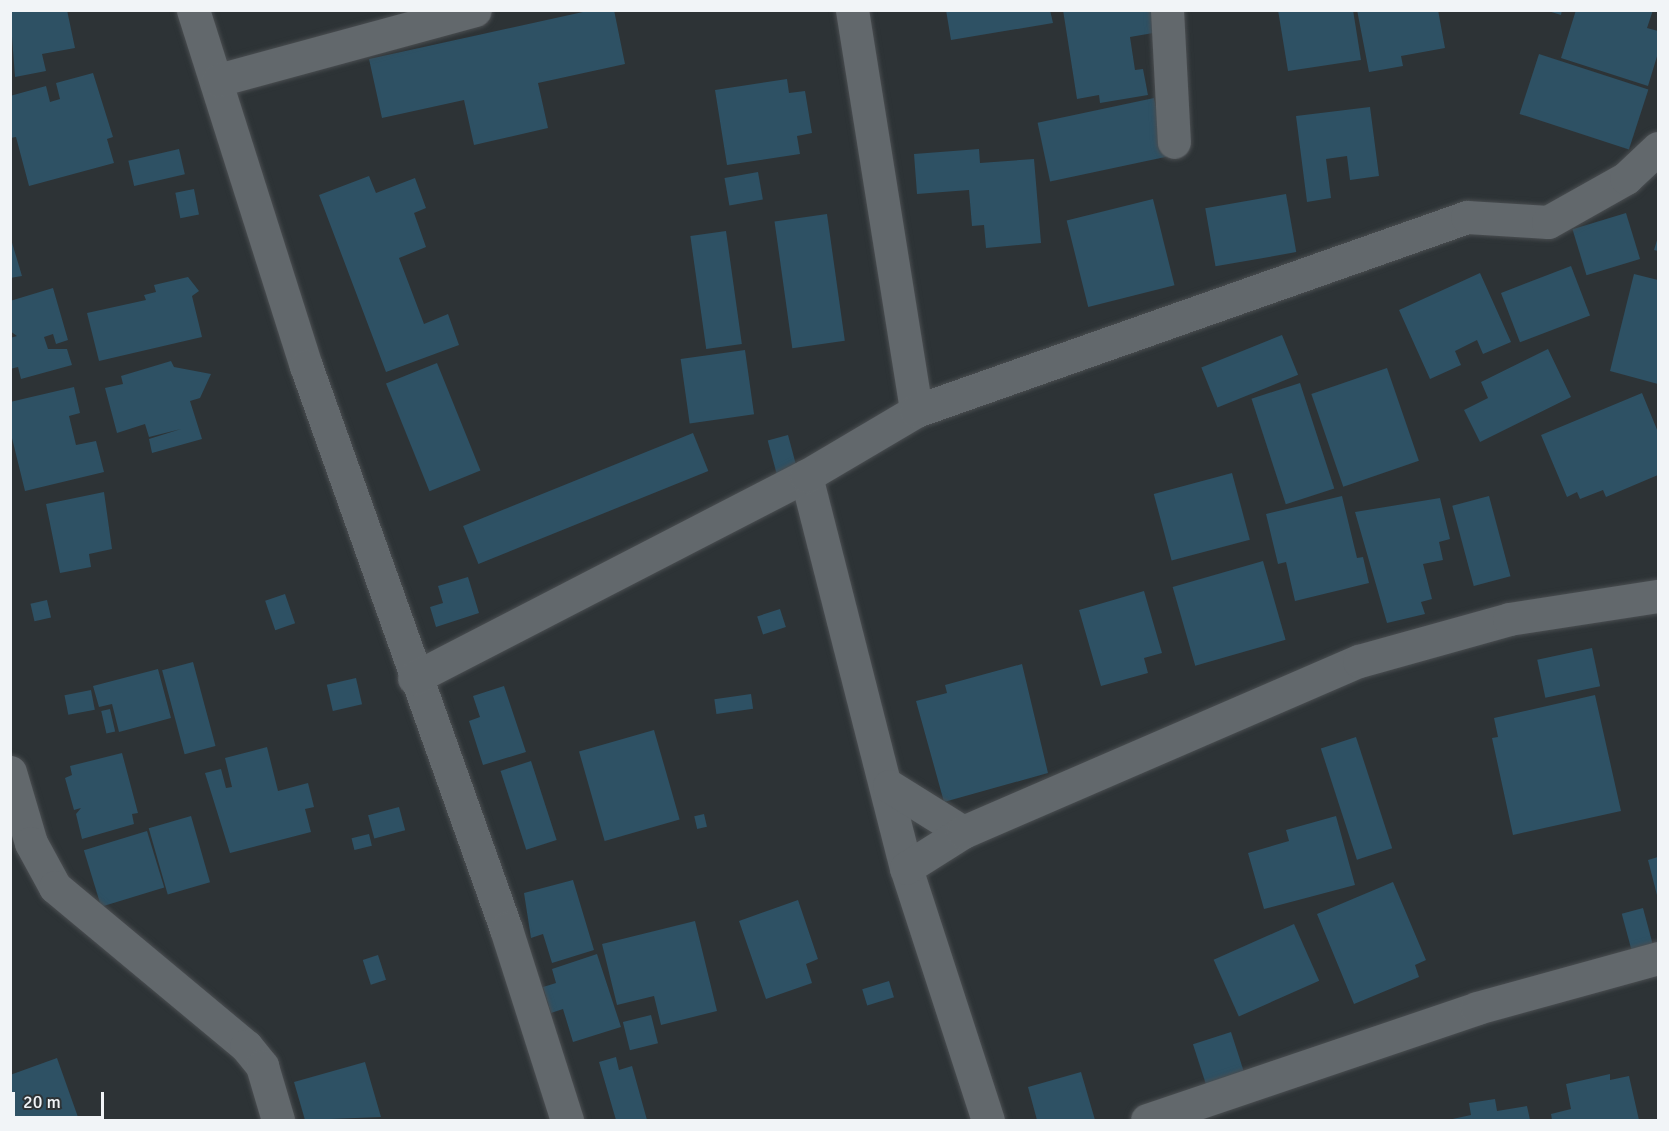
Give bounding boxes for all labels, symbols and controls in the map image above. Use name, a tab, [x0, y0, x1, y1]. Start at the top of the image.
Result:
scale bar	[15, 1080, 106, 1118]
text: 20 m	[23, 1091, 61, 1113]

